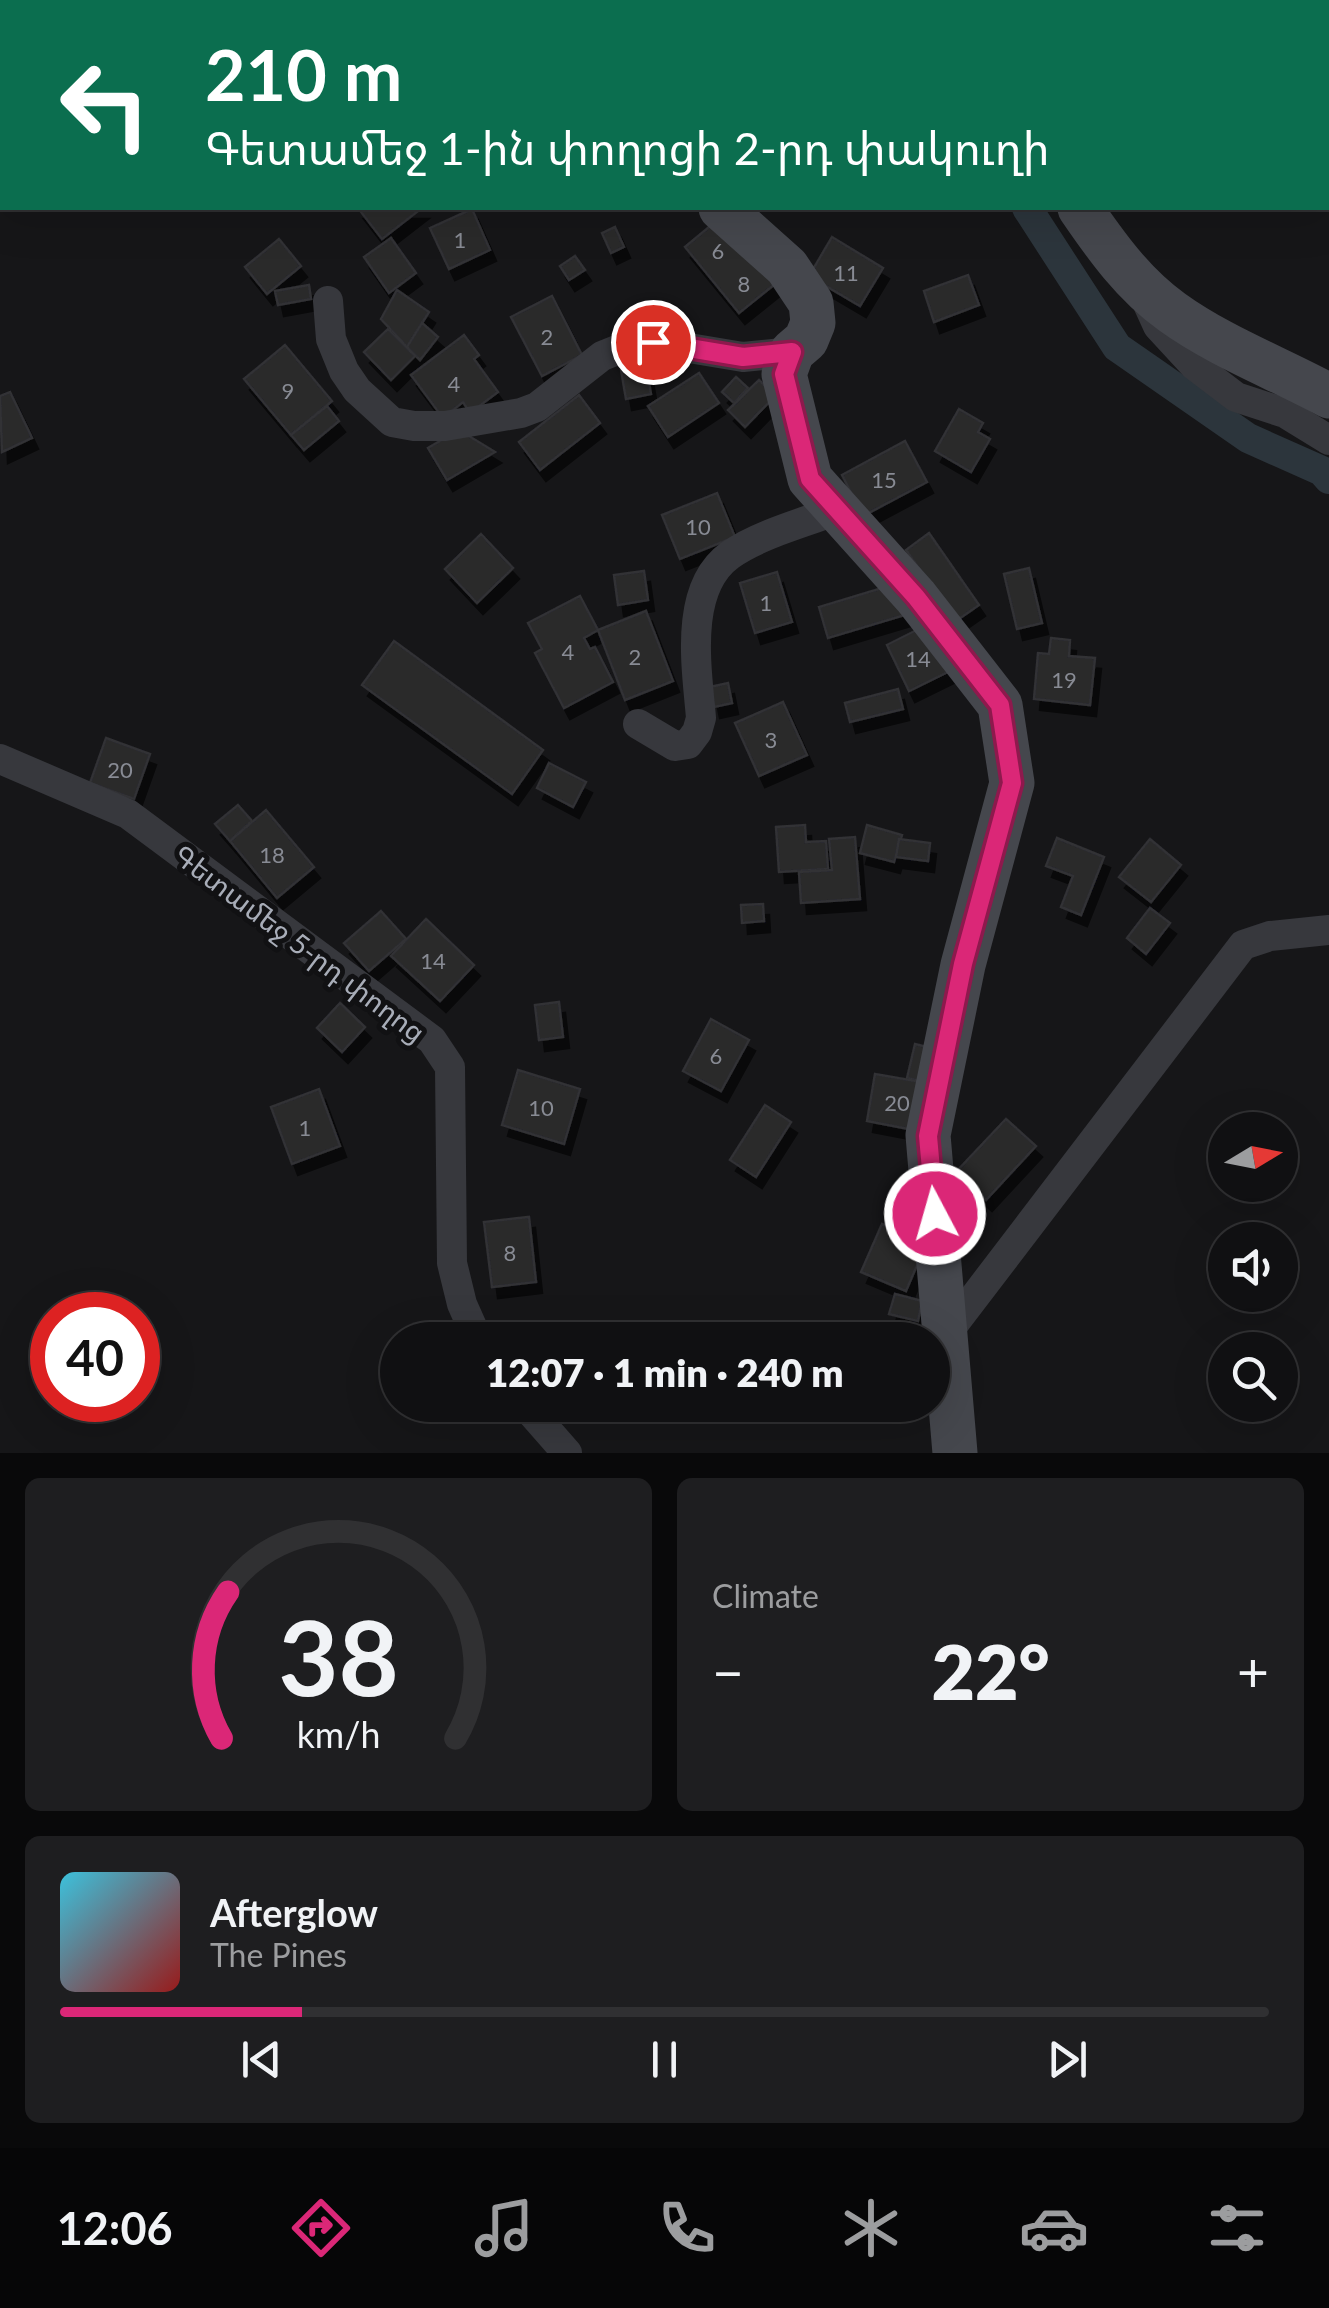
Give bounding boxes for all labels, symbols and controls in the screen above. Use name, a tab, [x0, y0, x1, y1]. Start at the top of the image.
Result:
text: 210 m	[205, 32, 402, 116]
icon: left	[40, 40, 170, 170]
text: Գետամեջ 1-ին փողոցի 2-րդ փակուղի	[205, 121, 1050, 175]
house number: 1	[454, 226, 466, 253]
house number: 6	[712, 237, 724, 264]
house number: 11	[833, 259, 859, 286]
house number: 8	[738, 270, 750, 297]
pin	[611, 300, 696, 385]
icon: arrive	[626, 315, 681, 370]
house number: 2	[541, 323, 553, 350]
house number: 4	[448, 370, 461, 397]
house number: 9	[282, 377, 294, 404]
house number: 15	[871, 466, 897, 493]
house number: 10	[685, 513, 711, 540]
house number: 1	[760, 589, 772, 616]
house number: 4	[562, 638, 575, 665]
house number: 2	[629, 643, 641, 670]
house number: 14	[905, 645, 931, 672]
house number: 19	[1051, 666, 1077, 693]
house number: 3	[765, 726, 777, 753]
house number: 20	[107, 756, 133, 783]
street label: Գետամեջ 5-րդ փողոց	[167, 837, 433, 1050]
house number: 18	[259, 841, 285, 868]
house number: 14	[420, 947, 446, 974]
house number: 6	[710, 1042, 722, 1069]
house number: 20	[884, 1089, 910, 1116]
house number: 10	[528, 1094, 554, 1121]
north arrow	[1208, 1112, 1298, 1202]
map controls	[1208, 1112, 1298, 1422]
house number: 1	[299, 1114, 311, 1141]
position arrow	[883, 1162, 987, 1266]
button: sound	[1208, 1222, 1298, 1312]
house number: 8	[504, 1239, 516, 1266]
speed limit sign: 40	[30, 1292, 160, 1422]
button: search	[1208, 1332, 1298, 1422]
text: 12:07 · 1 min · 240 m	[486, 1349, 844, 1395]
text: Climate	[712, 1576, 819, 1615]
text: 38	[278, 1593, 399, 1718]
text: 22°	[931, 1626, 1050, 1716]
text: −	[712, 1638, 744, 1704]
text: +	[1237, 1638, 1269, 1704]
text: km/h	[297, 1713, 380, 1756]
text: Afterglow	[210, 1889, 378, 1935]
text: The Pines	[210, 1935, 347, 1974]
icon: previous	[234, 2032, 289, 2087]
icon: pause	[637, 2032, 692, 2087]
icon: next	[1040, 2032, 1095, 2087]
icon: directions	[286, 2193, 356, 2263]
icon: music	[469, 2193, 539, 2263]
icon: phone	[652, 2193, 722, 2263]
icon: climate	[836, 2193, 906, 2263]
icon: car	[1019, 2193, 1089, 2263]
icon: filters	[1202, 2193, 1272, 2263]
text: 12:06	[57, 2201, 173, 2255]

